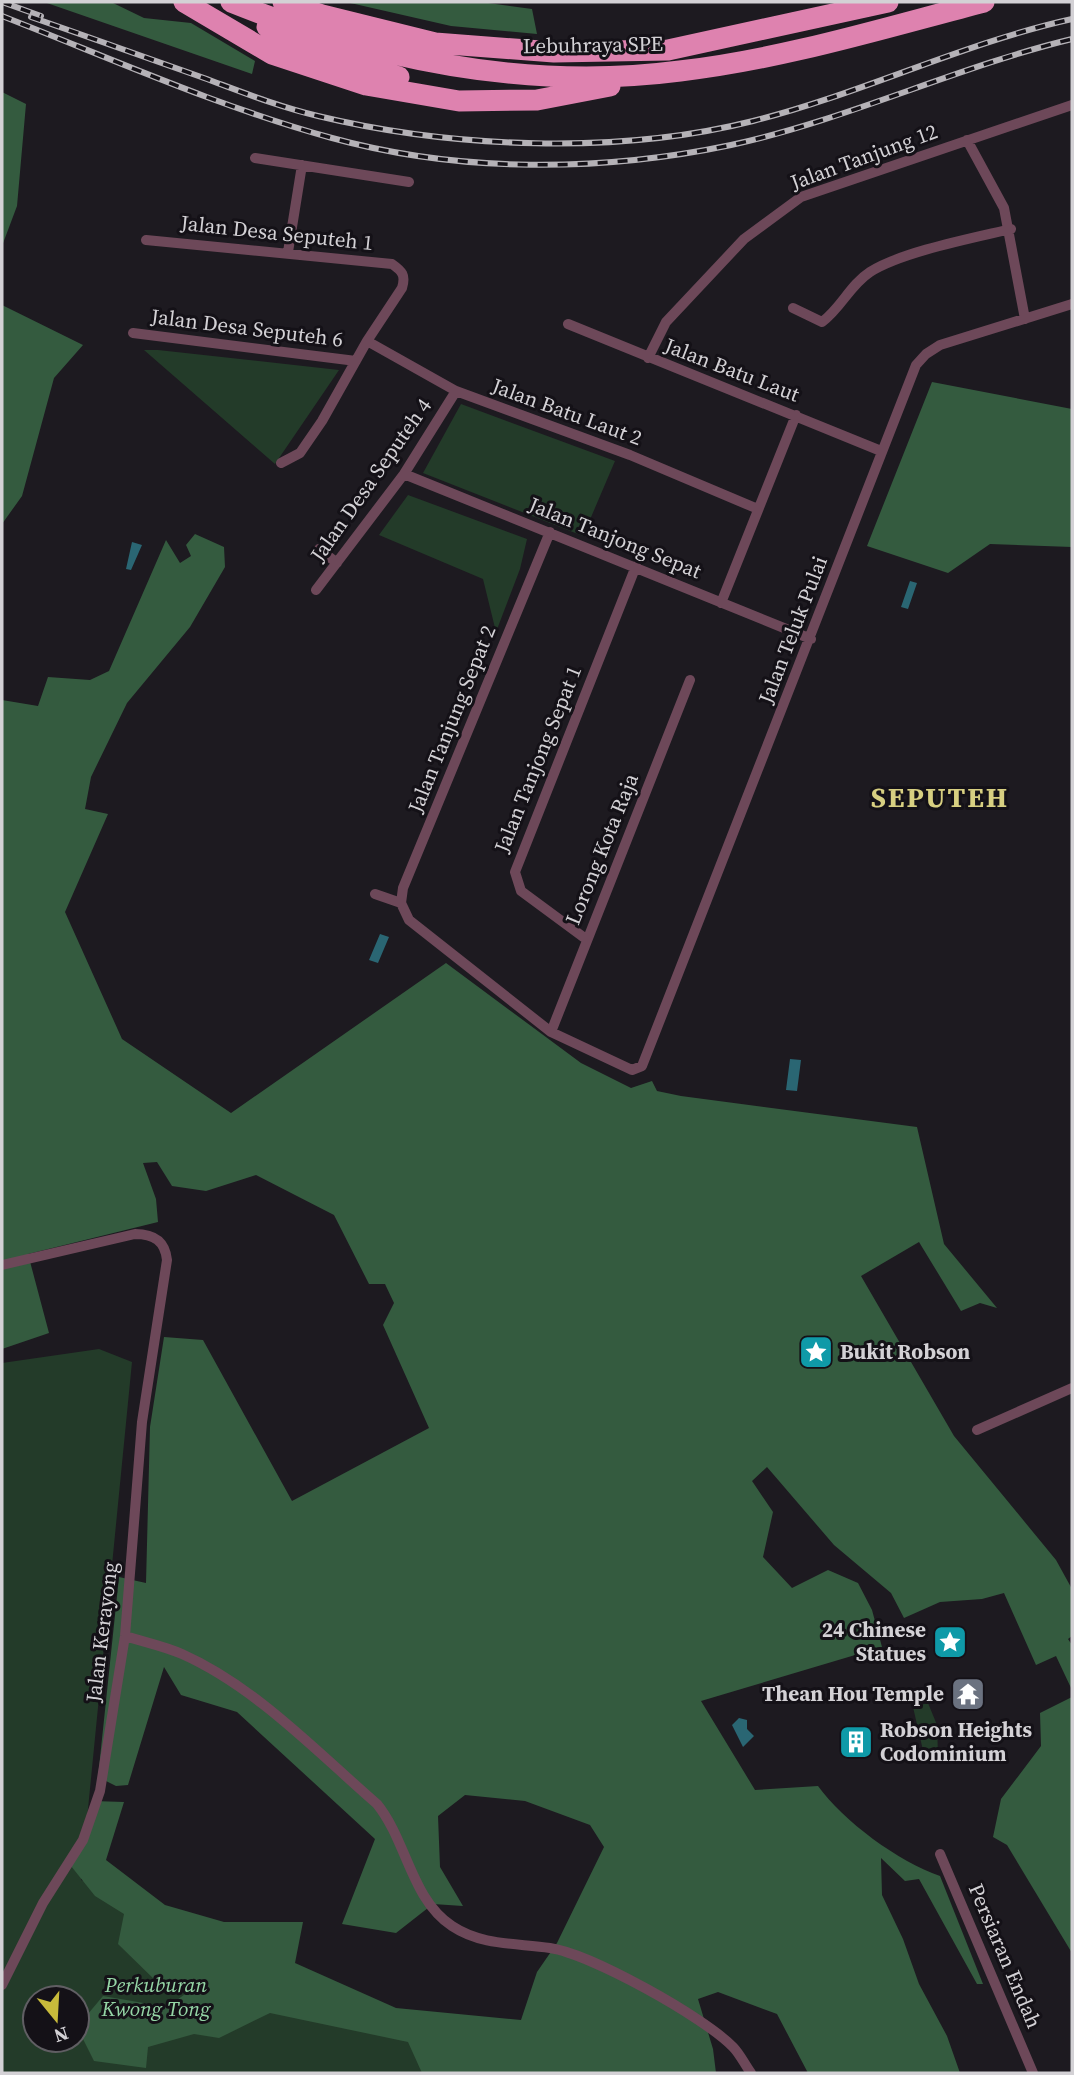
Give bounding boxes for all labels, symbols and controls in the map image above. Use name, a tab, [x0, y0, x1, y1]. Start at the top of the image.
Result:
street label: Lebuhraya SPE	[523, 29, 663, 60]
street label: Jalan Tanjung 12	[785, 116, 941, 197]
street label: Jalan Desa Seputeh 1	[178, 208, 375, 257]
street label: Jalan Desa Seputeh 6	[148, 301, 345, 354]
street label: Jalan Batu Laut	[660, 330, 804, 409]
street label: Jalan Batu Laut 2	[487, 371, 646, 452]
street label: Jalan Desa Seputeh 4	[303, 392, 438, 568]
street label: Jalan Tanjong Sepat	[524, 489, 706, 585]
street label: Jalan Teluk Pulai	[751, 552, 834, 709]
street label: Jalan Tanjung Sepat 2	[400, 621, 502, 818]
street label: Jalan Tanjong Sepat 1	[486, 661, 588, 858]
street label: Lorong Kota Raja	[558, 768, 645, 929]
district label: SEPUTEH	[871, 778, 1009, 816]
place icon: Bukit Robson	[797, 1333, 835, 1371]
place label: Bukit Robson	[840, 1337, 970, 1366]
street label: Jalan Kerayong	[78, 1560, 125, 1705]
place label: 24 Chinese Statues	[822, 1615, 926, 1668]
place icon: 24 Chinese Statues	[931, 1623, 969, 1661]
temple icon: Thean Hou Temple	[949, 1675, 987, 1713]
place label: Thean Hou Temple	[762, 1679, 944, 1708]
place label: Robson Heights Codominium	[880, 1715, 1032, 1768]
building icon: Robson Heights Codominium	[837, 1723, 875, 1761]
street label: Persiaran Endah	[962, 1879, 1049, 2033]
park label: Perkuburan Kwong Tong	[101, 1970, 211, 2023]
north arrow	[21, 1984, 91, 2054]
text: N	[51, 2021, 72, 2050]

